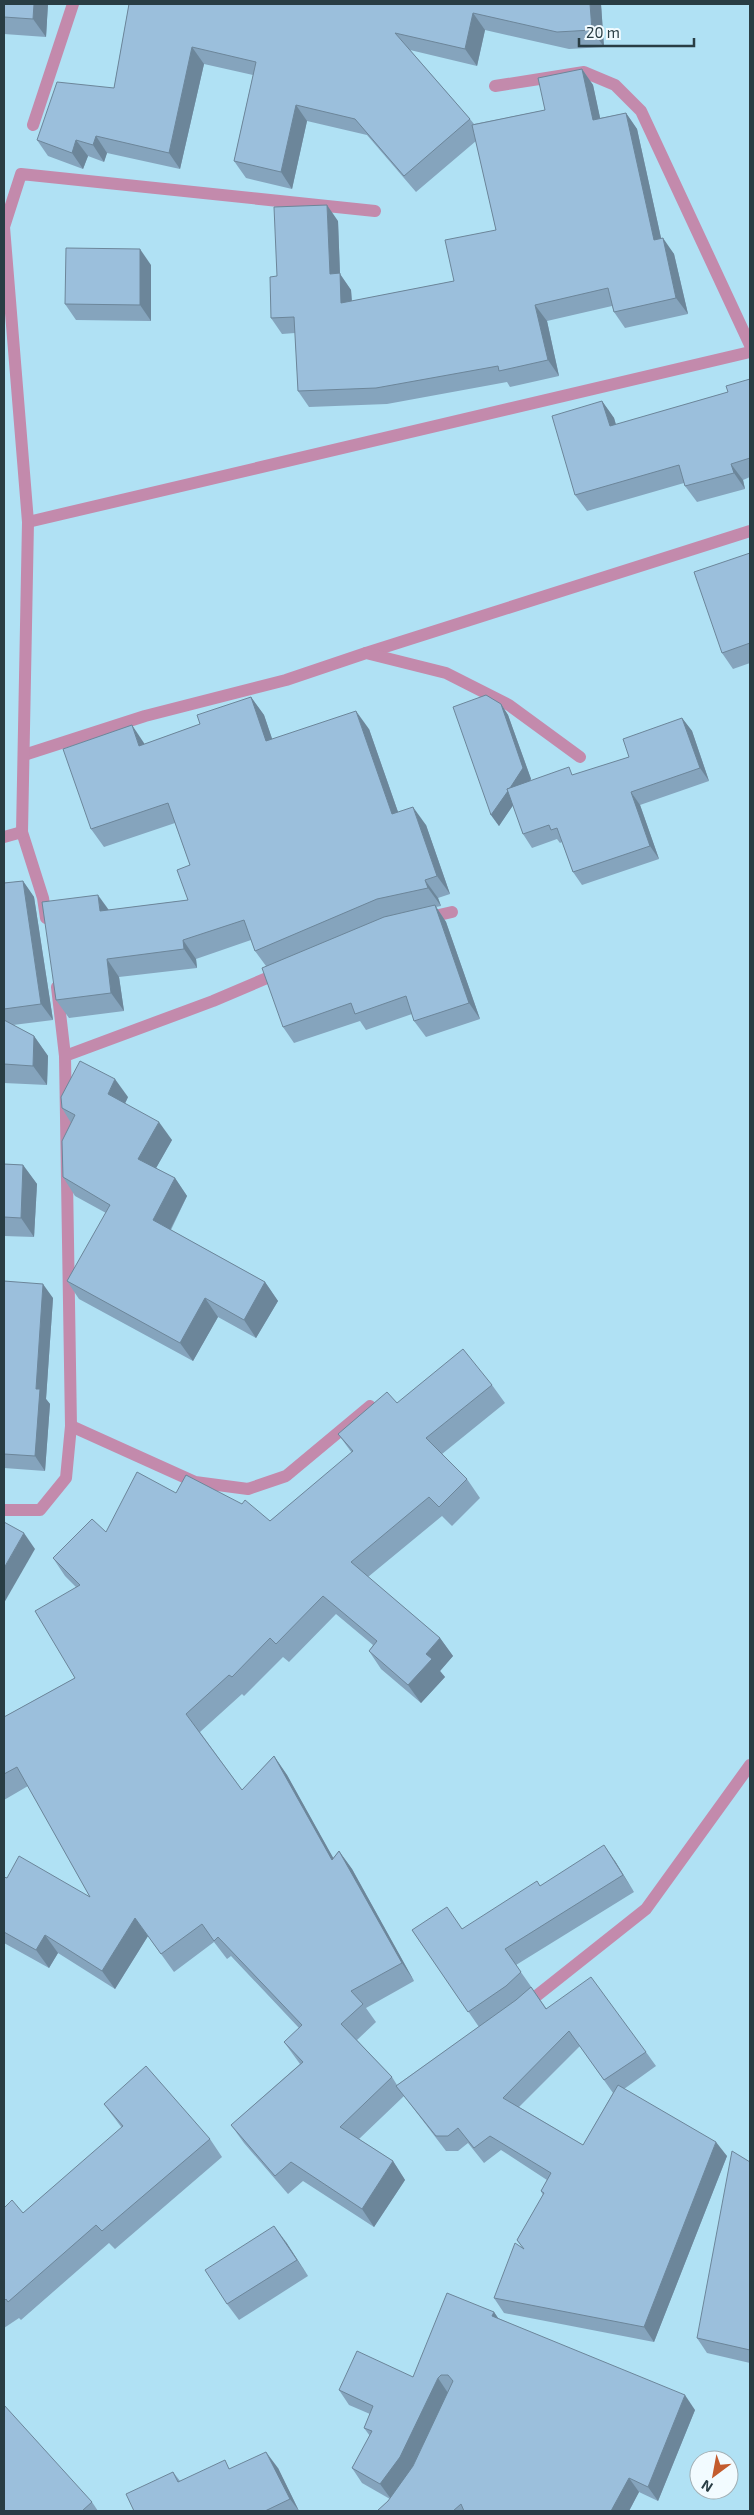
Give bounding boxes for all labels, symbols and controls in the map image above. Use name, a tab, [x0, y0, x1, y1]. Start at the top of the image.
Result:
scale bar	[579, 15, 694, 47]
text: 20 m	[586, 23, 620, 41]
north arrow	[689, 2450, 739, 2500]
text: N	[698, 2477, 716, 2496]

